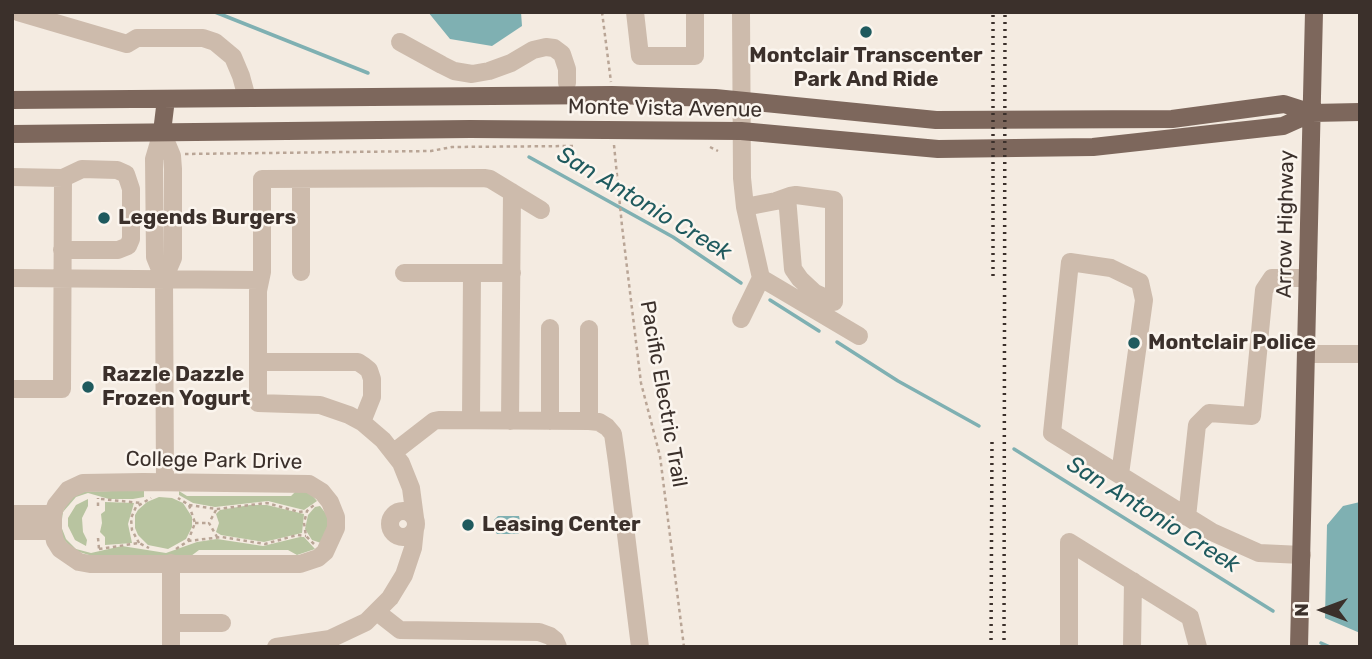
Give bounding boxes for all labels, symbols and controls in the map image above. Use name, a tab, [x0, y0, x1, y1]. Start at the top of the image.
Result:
marker: Montclair Transcenter Park And Ride	[858, 24, 874, 40]
place label: Montclair Transcenter Park And Ride	[749, 43, 983, 93]
street label: Monte Vista Avenue	[568, 95, 762, 123]
water label: San Antonio Creek	[552, 141, 736, 267]
street label: Arrow Highway	[1272, 150, 1300, 298]
place label: Legends Burgers	[118, 205, 296, 231]
marker: Legends Burgers	[96, 210, 112, 226]
street label: Pacific Electric Trail	[634, 299, 692, 489]
place label: Montclair Police	[1148, 330, 1316, 356]
marker: Montclair Police	[1126, 335, 1142, 351]
place label: Razzle Dazzle Frozen Yogurt	[102, 362, 250, 412]
marker: Razzle Dazzle Frozen Yogurt	[80, 379, 96, 395]
street label: College Park Drive	[125, 447, 303, 475]
water label: San Antonio Creek	[1062, 451, 1244, 579]
place label: Leasing Center	[482, 512, 641, 538]
marker: Leasing Center	[460, 517, 476, 533]
north arrow	[1288, 575, 1358, 645]
text: N	[1290, 603, 1313, 617]

